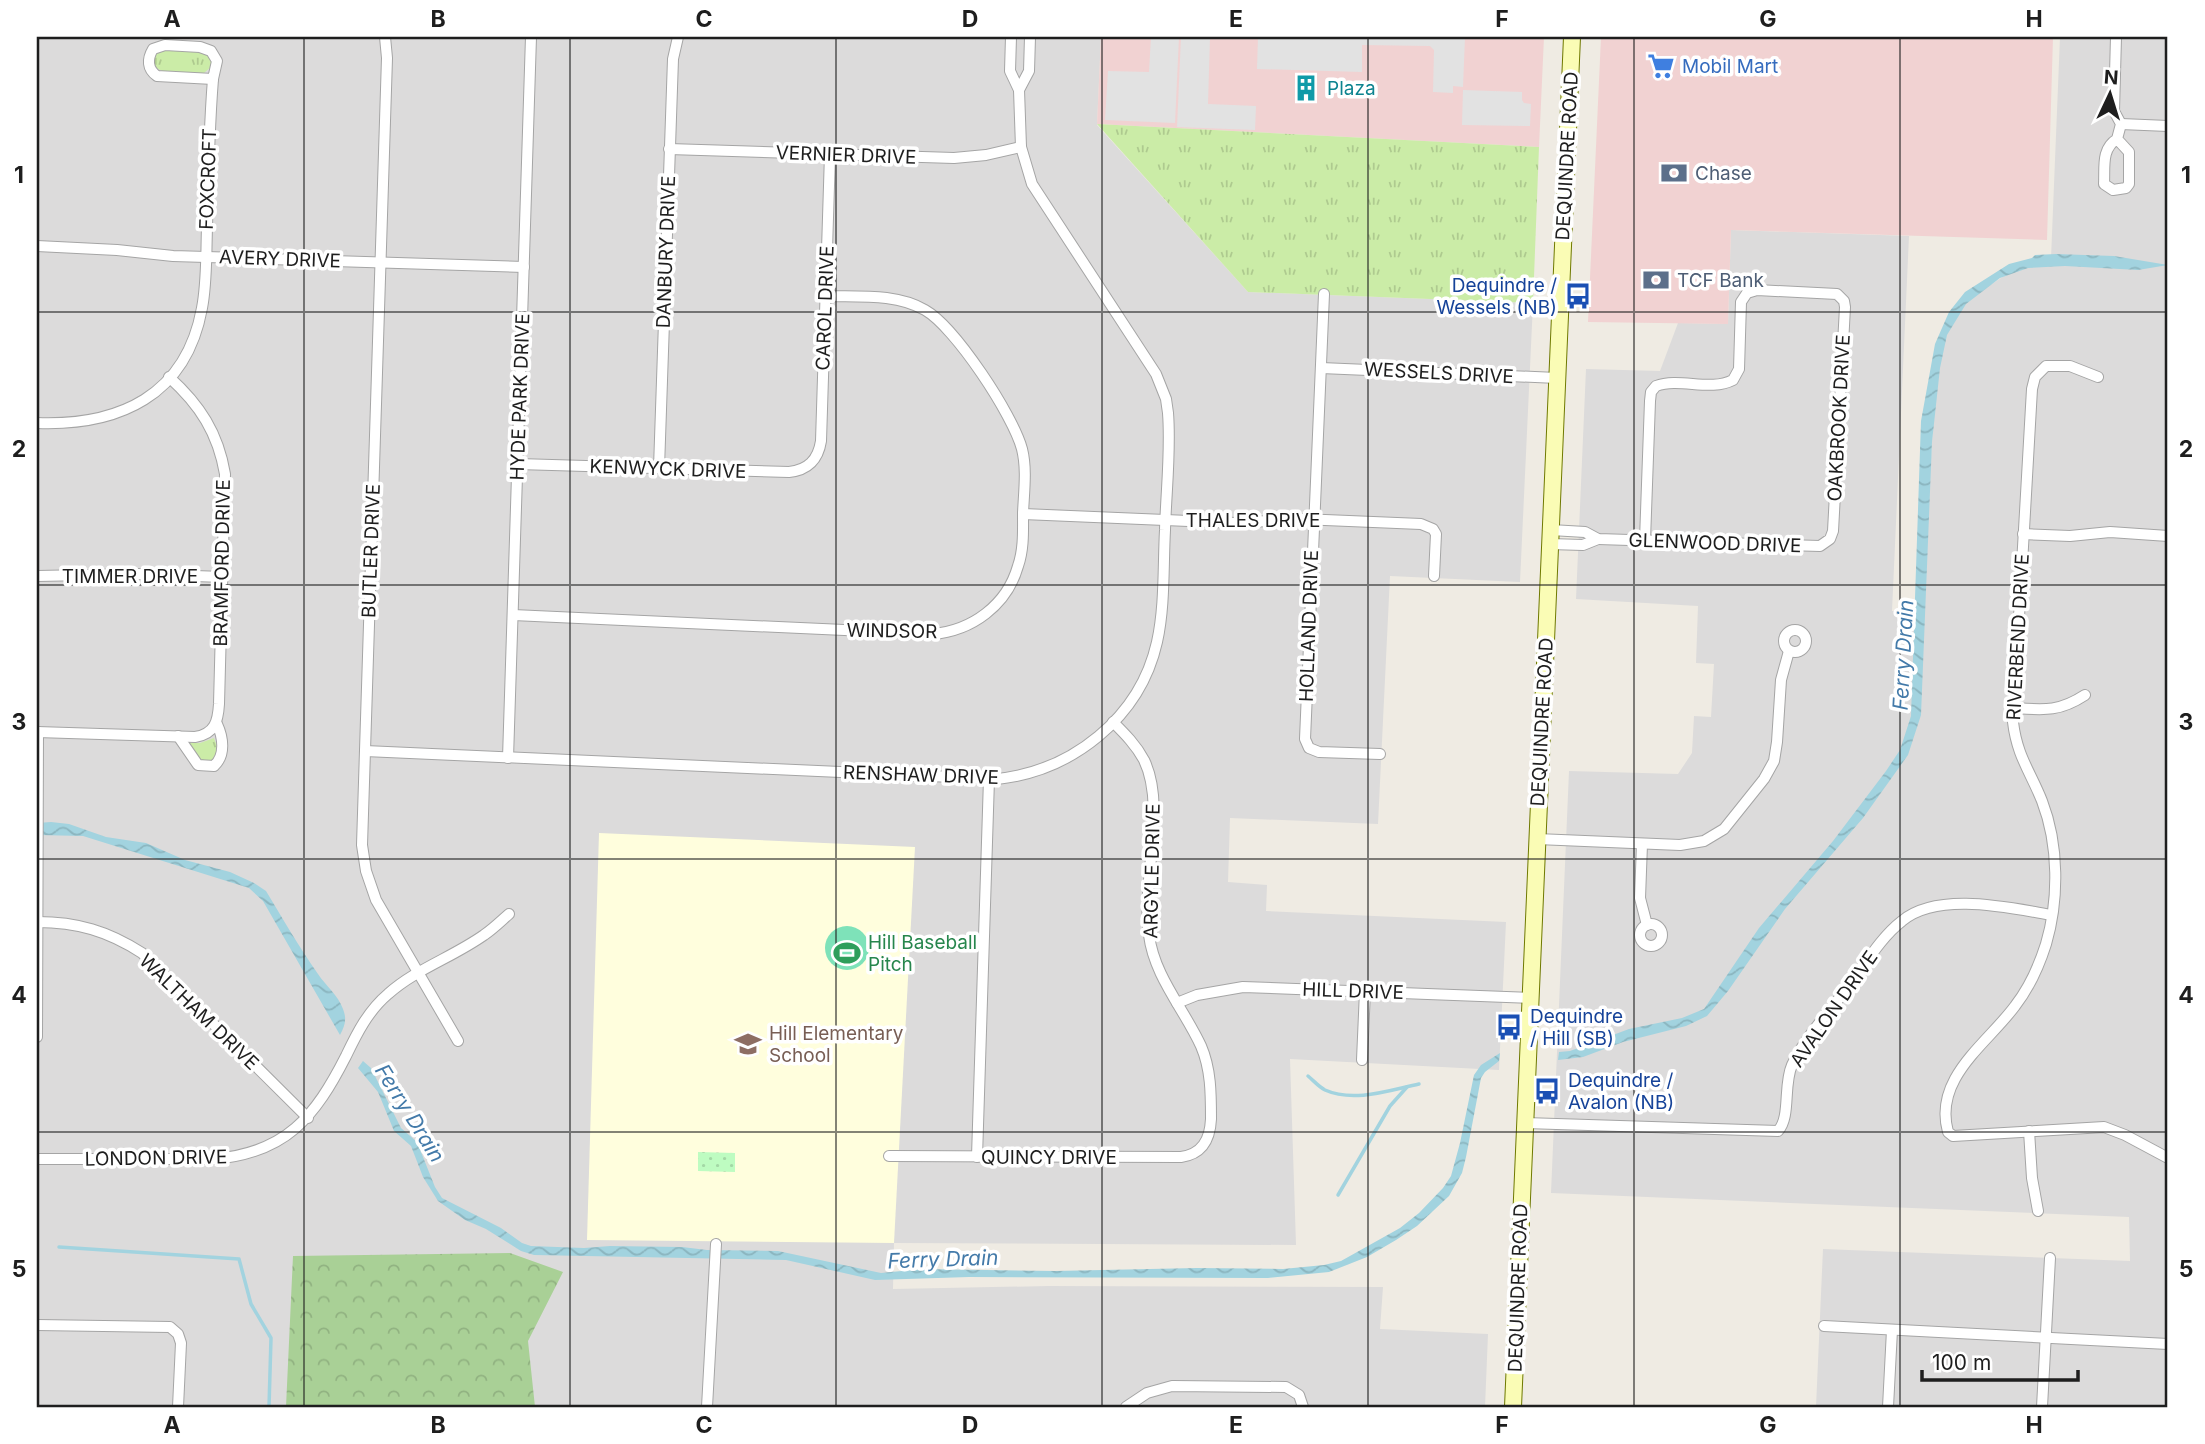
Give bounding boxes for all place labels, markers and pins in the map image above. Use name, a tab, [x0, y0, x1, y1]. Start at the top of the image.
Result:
supermarket icon: Mobil Mart	[1646, 51, 1676, 81]
place label: Mobil Mart	[1682, 55, 1778, 78]
building icon: Plaza	[1291, 73, 1321, 103]
place label: Plaza	[1327, 77, 1376, 100]
bank icon: Chase	[1659, 158, 1689, 188]
place label: Chase	[1695, 162, 1752, 185]
bank icon: TCF Bank	[1641, 265, 1671, 295]
place label: TCF Bank	[1677, 269, 1764, 292]
place label: Dequindre / Wessels (NB)	[1436, 274, 1557, 319]
bus stop icon: Dequindre / Wessels (NB)	[1563, 281, 1593, 311]
place label: Hill Baseball Pitch	[868, 931, 977, 976]
sports icon: Hill Baseball Pitch	[832, 938, 862, 968]
place label: Dequindre / Hill (SB)	[1530, 1005, 1623, 1050]
bus stop icon: Dequindre / Hill (SB)	[1494, 1012, 1524, 1042]
place label: Hill Elementary School	[769, 1022, 904, 1067]
school or university icon: Hill Elementary School	[733, 1029, 763, 1059]
place label: Dequindre / Avalon (NB)	[1568, 1069, 1674, 1114]
bus stop icon: Dequindre / Avalon (NB)	[1532, 1076, 1562, 1106]

